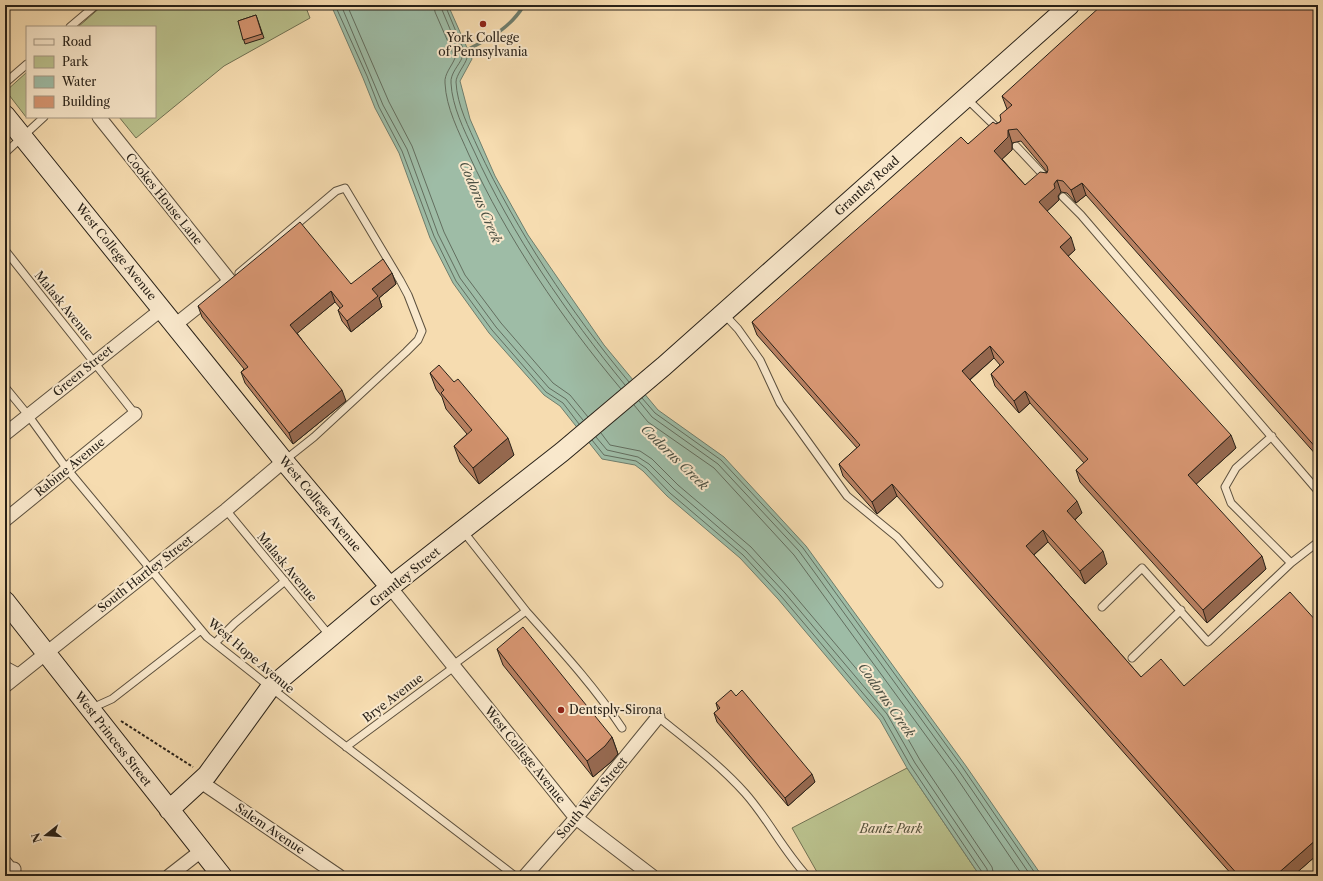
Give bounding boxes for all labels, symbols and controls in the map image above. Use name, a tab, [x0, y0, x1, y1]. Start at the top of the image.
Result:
marker: York College of Pennsylvania	[478, 19, 488, 29]
legend	[26, 26, 156, 118]
place label: York College of Pennsylvania	[438, 30, 528, 59]
text: Road	[62, 34, 92, 49]
text: Park	[62, 54, 89, 69]
text: Water	[61, 74, 96, 89]
text: Building	[62, 94, 110, 109]
street label: Cookes House Lane	[123, 150, 206, 248]
street label: Grantley Road	[831, 152, 903, 219]
water label: Codorus Creek	[457, 159, 506, 246]
street label: West College Avenue	[72, 199, 160, 303]
street label: Malask Avenue	[32, 268, 97, 344]
street label: Green Street	[50, 341, 116, 399]
water label: Codorus Creek	[638, 421, 712, 493]
street label: Rabine Avenue	[32, 434, 108, 499]
street label: West College Avenue	[275, 452, 365, 555]
street label: Malask Avenue	[254, 529, 321, 604]
street label: South Hartley Street	[94, 531, 196, 615]
street label: Grantley Street	[366, 543, 444, 610]
street label: West Hope Avenue	[204, 614, 298, 696]
water label: Codorus Creek	[855, 660, 919, 741]
street label: Brye Avenue	[359, 670, 426, 725]
street label: West Princess Street	[71, 687, 156, 790]
street label: West College Avenue	[481, 702, 569, 806]
place label: Dentsply-Sirona	[569, 702, 663, 717]
marker: Dentsply-Sirona	[556, 705, 566, 715]
street label: South West Street	[553, 753, 631, 842]
street label: Salem Avenue	[233, 800, 308, 857]
north arrow	[26, 815, 66, 855]
park label: Bantz Park	[859, 821, 923, 836]
text: N	[28, 831, 45, 845]

